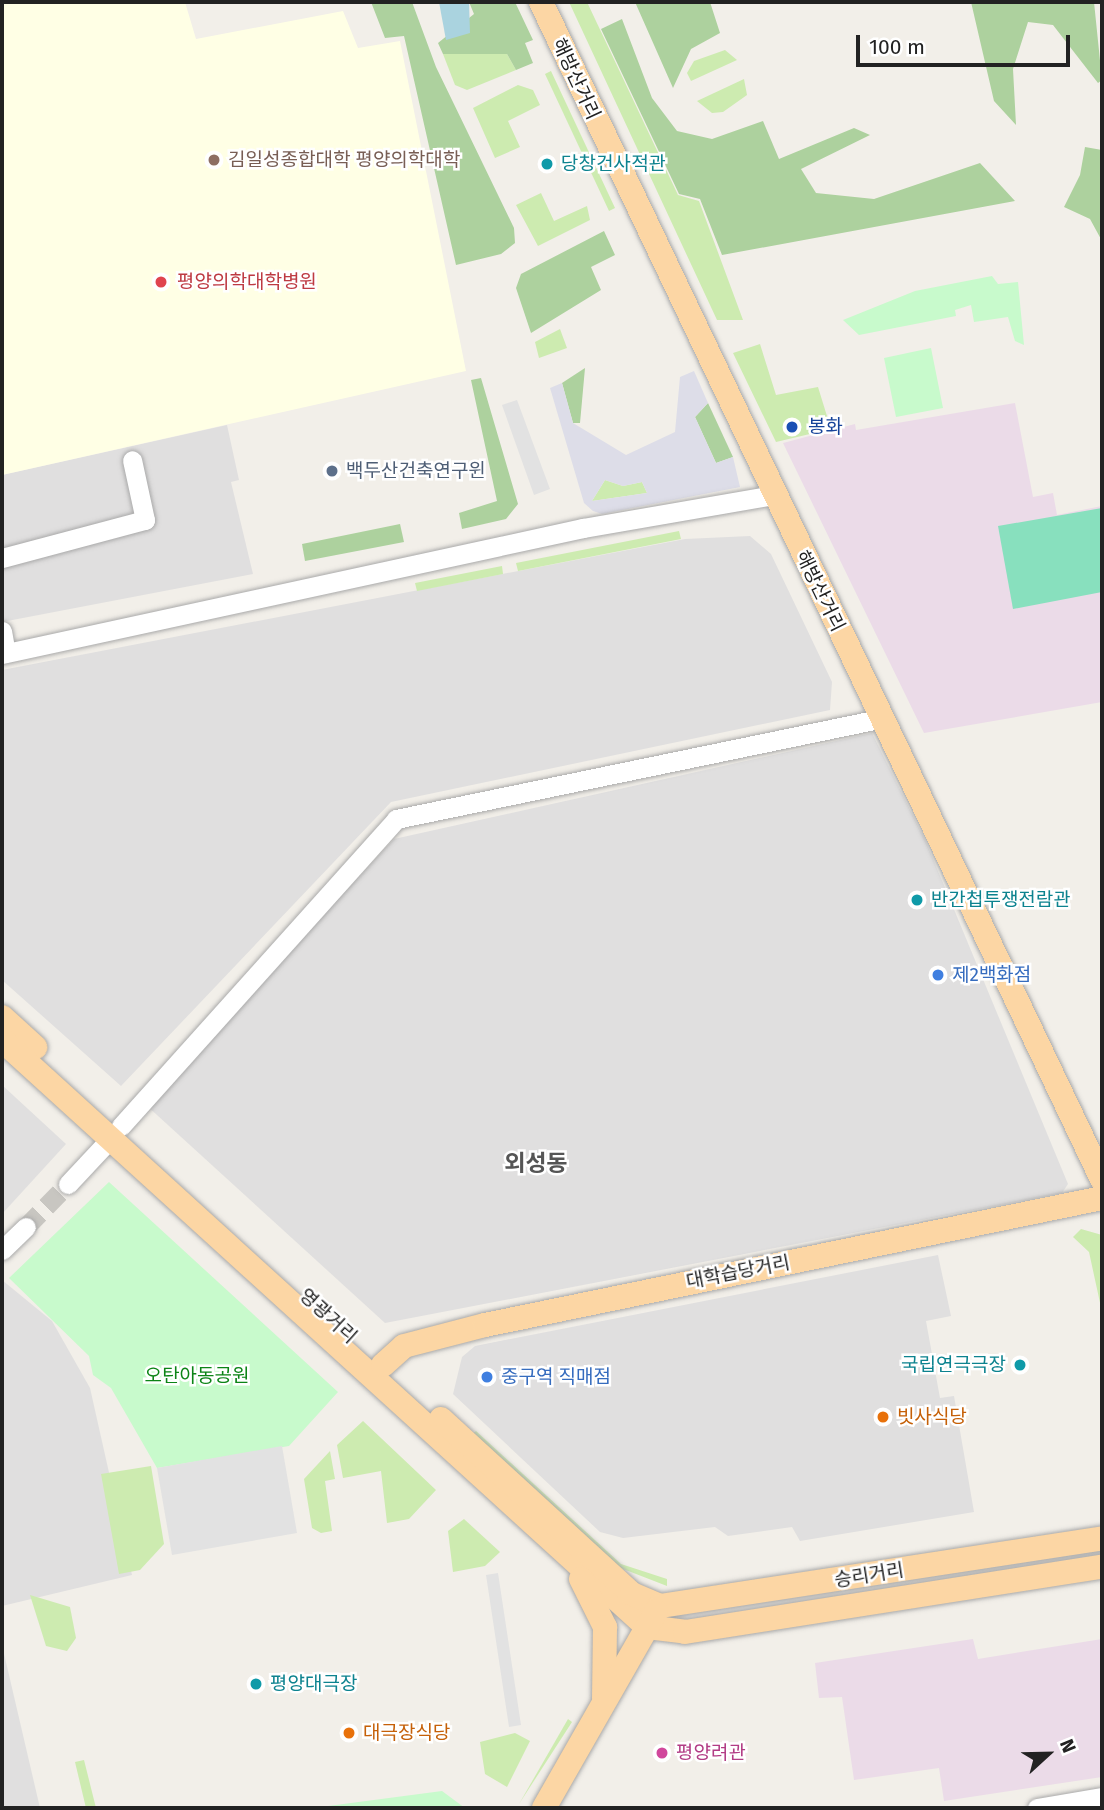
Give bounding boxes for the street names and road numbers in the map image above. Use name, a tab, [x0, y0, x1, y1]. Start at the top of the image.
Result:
street label: 해방산거리	[547, 35, 605, 123]
street label: 해방산거리	[791, 547, 849, 635]
street label: 대학습당거리	[684, 1251, 792, 1293]
street label: 영광거리	[294, 1284, 362, 1348]
street label: 승리거리	[833, 1558, 905, 1592]

